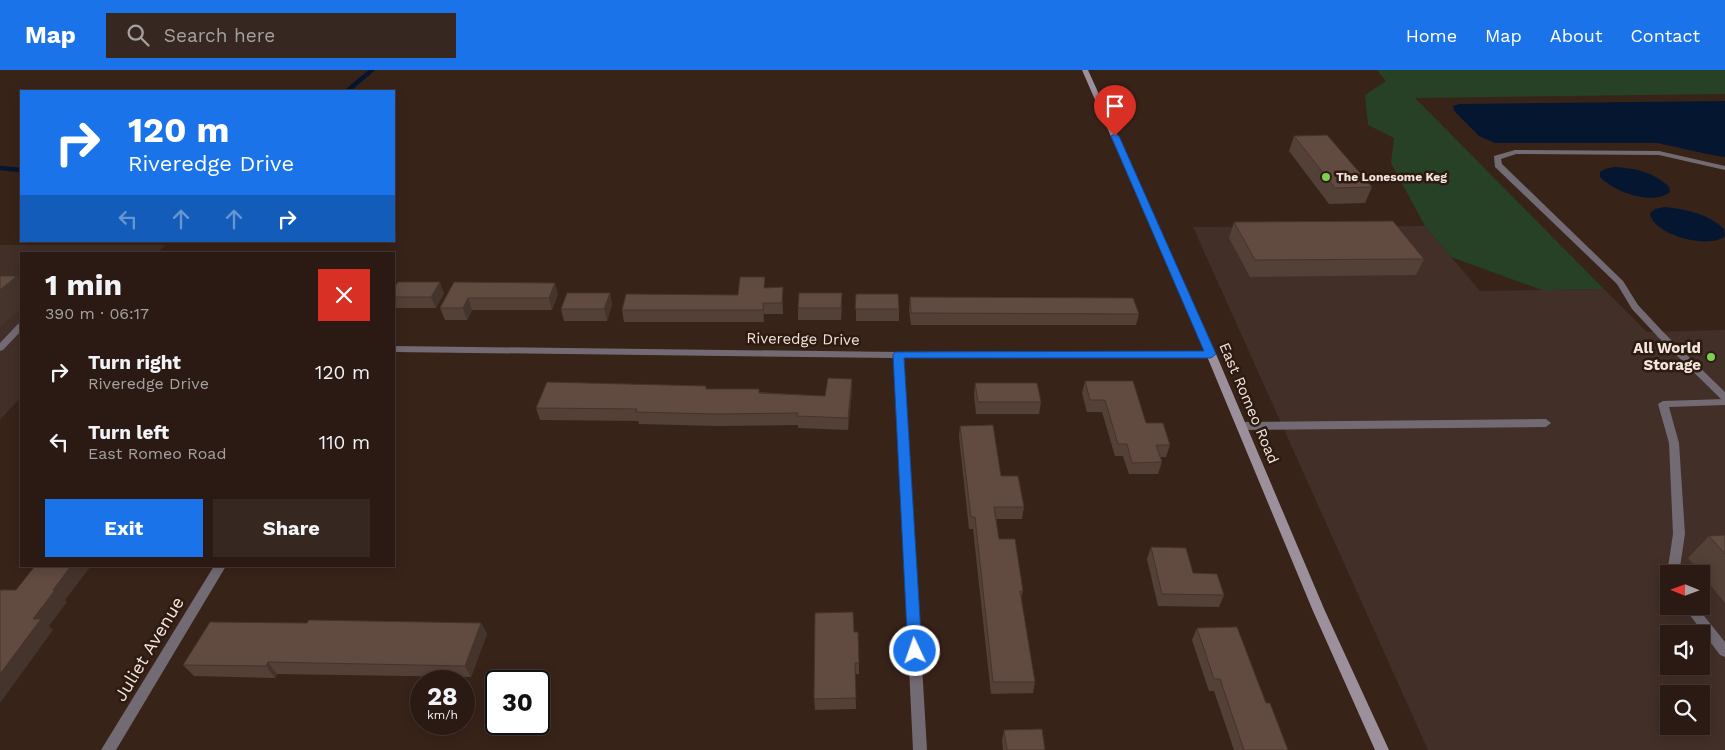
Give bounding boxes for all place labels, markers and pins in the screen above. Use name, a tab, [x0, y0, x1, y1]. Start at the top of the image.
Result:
pin	[1094, 85, 1136, 136]
place label: The Lonesome Keg	[1336, 170, 1447, 184]
marker: The Lonesome Keg	[1320, 171, 1332, 183]
place label: All World Storage	[1633, 339, 1701, 374]
marker: All World Storage	[1705, 351, 1717, 363]

